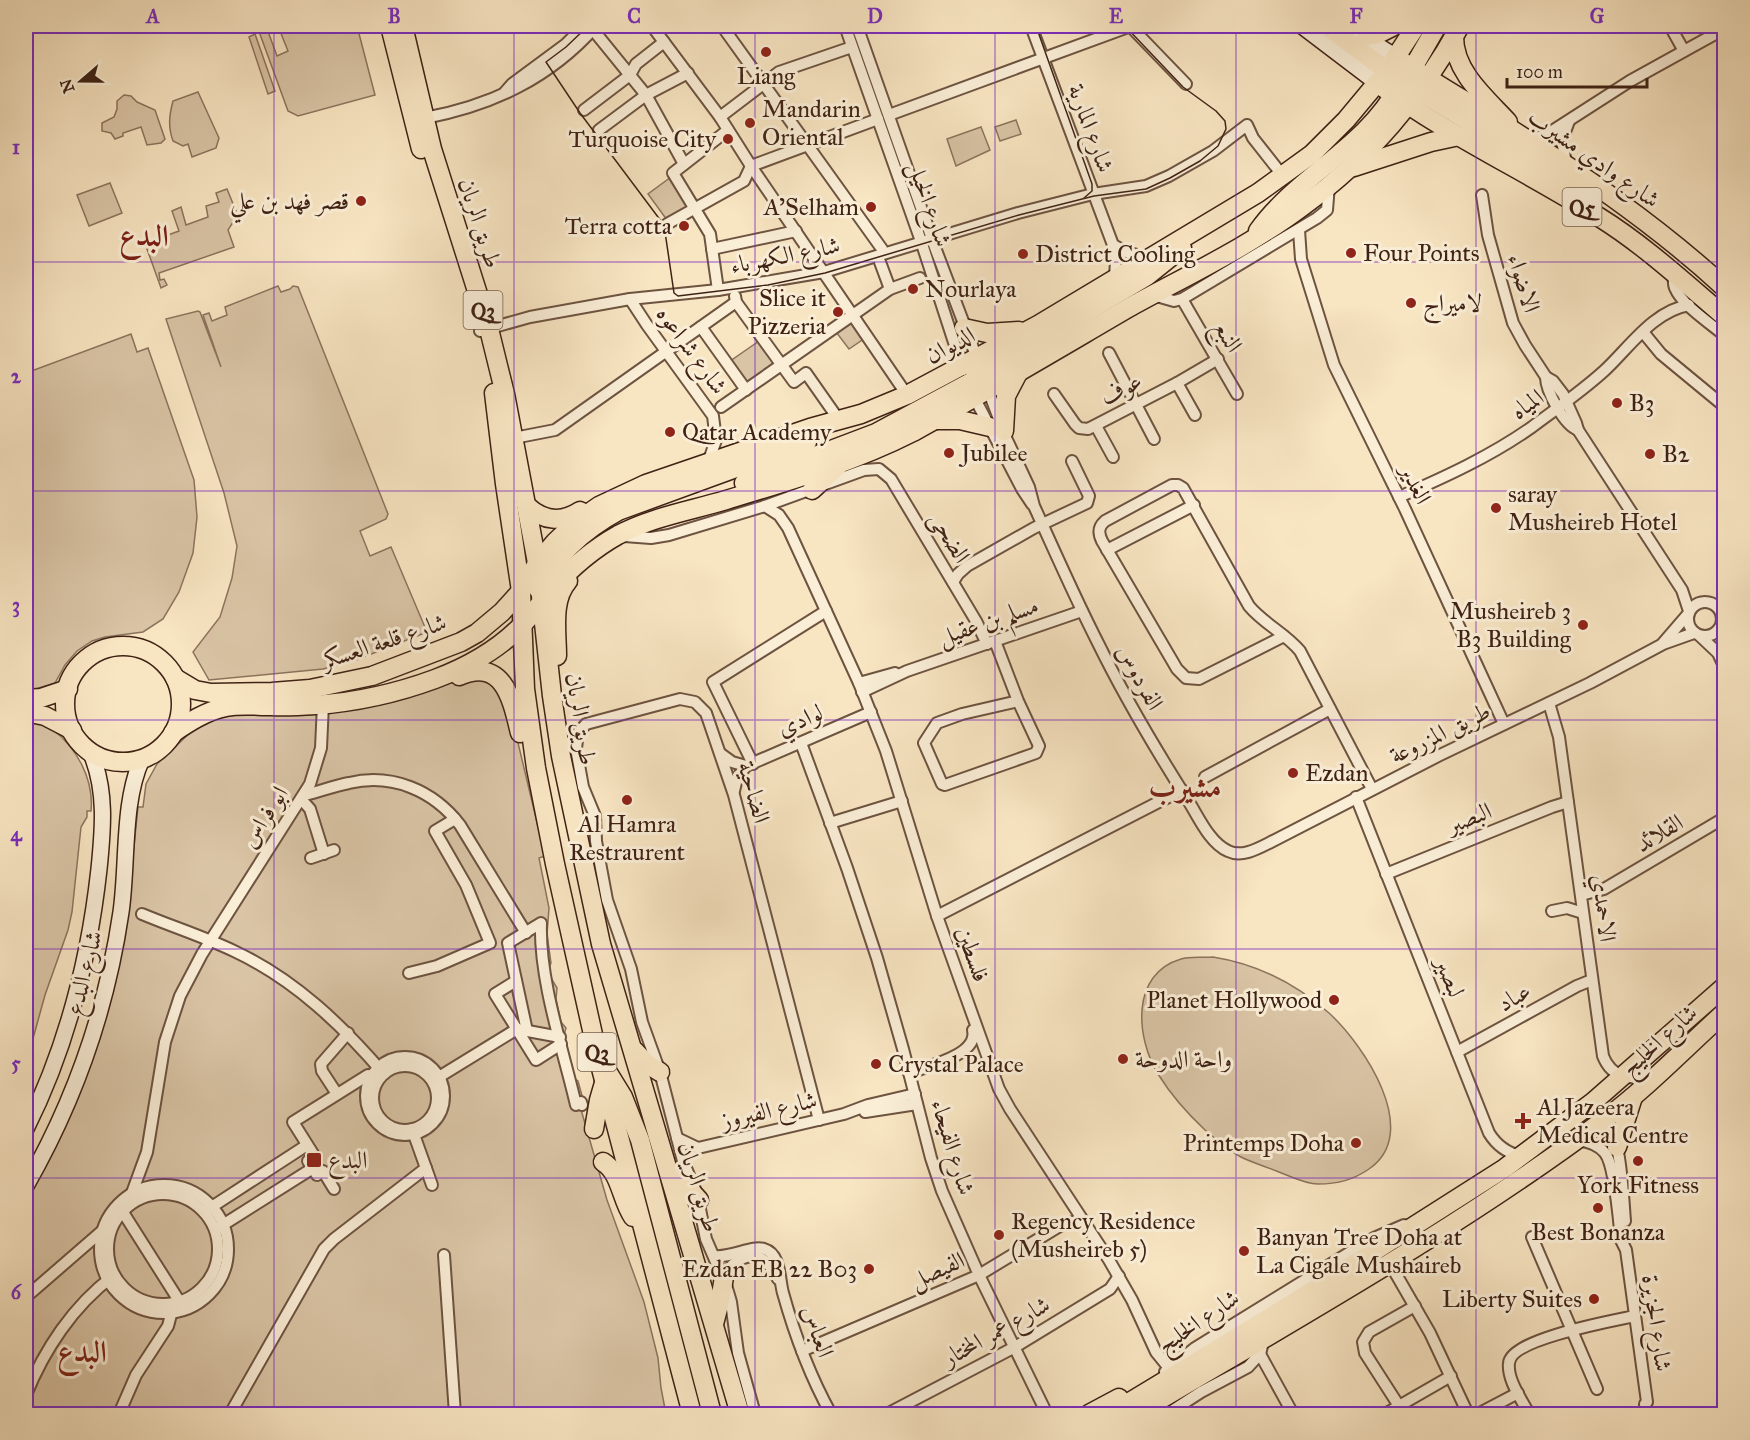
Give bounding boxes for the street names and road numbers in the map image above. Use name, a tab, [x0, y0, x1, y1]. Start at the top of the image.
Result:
street label: شارع المارية	[1056, 80, 1121, 178]
street label: شارع وادي مشيرب	[1519, 101, 1666, 219]
street label: شارع الخيل	[897, 157, 959, 252]
street label: طريق الريان	[451, 174, 509, 272]
road number: Q5	[1562, 188, 1602, 226]
street label: شارع الكهرباء	[728, 230, 843, 285]
street label: الاضواء	[1501, 250, 1547, 316]
road number: Q3	[464, 291, 502, 329]
street label: شارع شراعوه	[646, 300, 734, 403]
street label: النبع	[1201, 314, 1249, 361]
street label: الديوان	[920, 320, 980, 370]
street label: عوف	[1095, 366, 1147, 412]
street label: المياه	[1504, 382, 1550, 426]
street label: الغدير	[1392, 456, 1438, 509]
street label: الضحى	[921, 506, 977, 570]
street label: مسلم بن عقيل	[934, 590, 1045, 661]
street label: شارع قلعة العسكر	[315, 607, 452, 681]
street label: الفردوس	[1110, 639, 1170, 715]
street label: طريق الريان	[559, 671, 603, 767]
street label: طريق المزروعة	[1385, 696, 1495, 770]
street label: لوادي	[773, 697, 829, 747]
street label: الضاحية	[731, 758, 777, 826]
street label: ابو فراس	[233, 780, 295, 854]
street label: البصير	[1439, 796, 1496, 842]
street label: القلائد	[1630, 807, 1688, 859]
street label: الاحمدي	[1581, 873, 1623, 944]
street label: فلسطين	[950, 922, 996, 986]
street label: شارع البدع	[59, 927, 114, 1020]
street label: لبصير	[1427, 950, 1472, 1001]
street label: عباد	[1492, 976, 1536, 1018]
street label: شارع الخليج	[1614, 998, 1708, 1087]
road number: Q3	[578, 1033, 616, 1071]
street label: شارع الفيروز	[716, 1084, 821, 1141]
street label: شارع الفيحاء	[919, 1095, 982, 1200]
street label: طريق الريان	[671, 1138, 727, 1236]
street label: الفيصل	[905, 1245, 970, 1297]
street label: شارع الجزيرة	[1630, 1273, 1679, 1374]
street label: شارع الخليج	[1151, 1283, 1248, 1364]
street label: شارع عمر المختار	[935, 1289, 1058, 1378]
street label: العباس	[795, 1301, 841, 1361]

